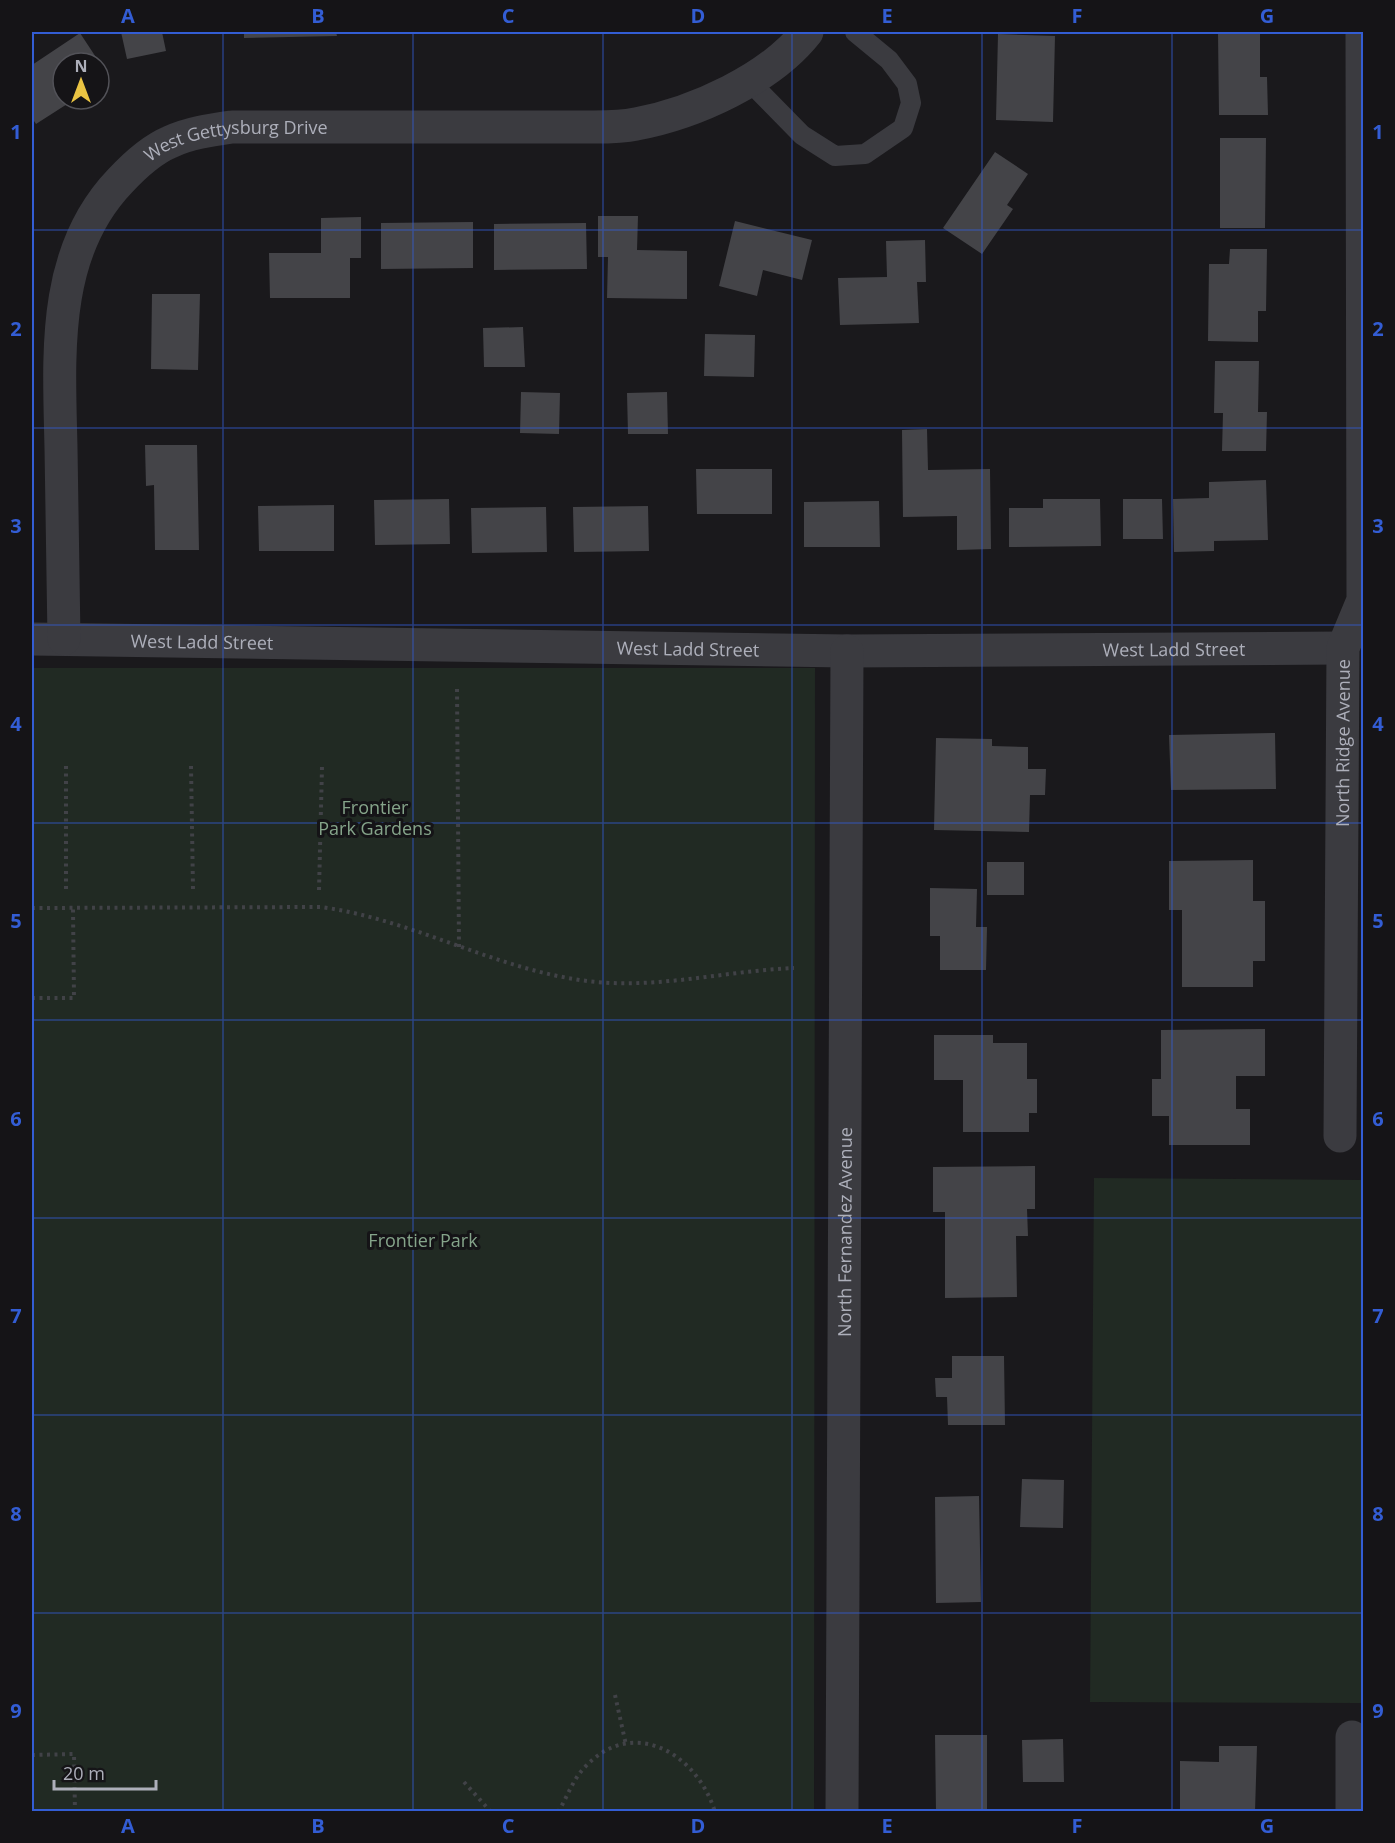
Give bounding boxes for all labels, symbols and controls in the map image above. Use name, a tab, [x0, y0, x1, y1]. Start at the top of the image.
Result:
text: A	[121, 2, 135, 29]
text: B	[311, 2, 325, 29]
text: C	[502, 2, 515, 29]
text: D	[691, 2, 705, 29]
text: E	[881, 2, 893, 29]
text: F	[1072, 2, 1082, 29]
text: G	[1260, 2, 1274, 29]
north arrow	[51, 51, 111, 111]
text: N	[74, 55, 88, 77]
street label: West Gettysburg Drive	[139, 115, 328, 166]
text: 1	[10, 118, 22, 145]
text: 1	[1372, 118, 1384, 145]
text: 2	[10, 315, 22, 342]
text: 2	[1372, 315, 1384, 342]
text: 3	[10, 512, 22, 539]
text: 3	[1372, 512, 1384, 539]
street label: West Ladd Street	[130, 628, 274, 655]
street label: West Ladd Street	[616, 636, 760, 662]
street label: West Ladd Street	[1102, 637, 1245, 661]
street label: North Ridge Avenue	[1330, 659, 1355, 827]
text: 4	[10, 710, 22, 737]
text: 4	[1372, 710, 1384, 737]
park label: Frontier Park Gardens	[318, 795, 432, 840]
text: 5	[10, 907, 22, 934]
text: 5	[1372, 907, 1384, 934]
text: 6	[10, 1105, 22, 1132]
text: 6	[1372, 1105, 1384, 1132]
street label: North Fernandez Avenue	[832, 1127, 857, 1337]
park label: Frontier Park	[368, 1228, 478, 1252]
text: 7	[10, 1302, 22, 1329]
text: 7	[1372, 1302, 1384, 1329]
text: 8	[10, 1500, 22, 1527]
text: 8	[1372, 1500, 1384, 1527]
text: 9	[10, 1697, 22, 1724]
text: 9	[1372, 1697, 1384, 1724]
scale bar	[54, 1753, 156, 1791]
text: 20 m	[63, 1761, 105, 1785]
text: A	[121, 1812, 135, 1839]
text: B	[311, 1812, 325, 1839]
text: C	[502, 1812, 515, 1839]
text: D	[691, 1812, 705, 1839]
text: E	[881, 1812, 893, 1839]
text: F	[1072, 1812, 1082, 1839]
text: G	[1260, 1812, 1274, 1839]

